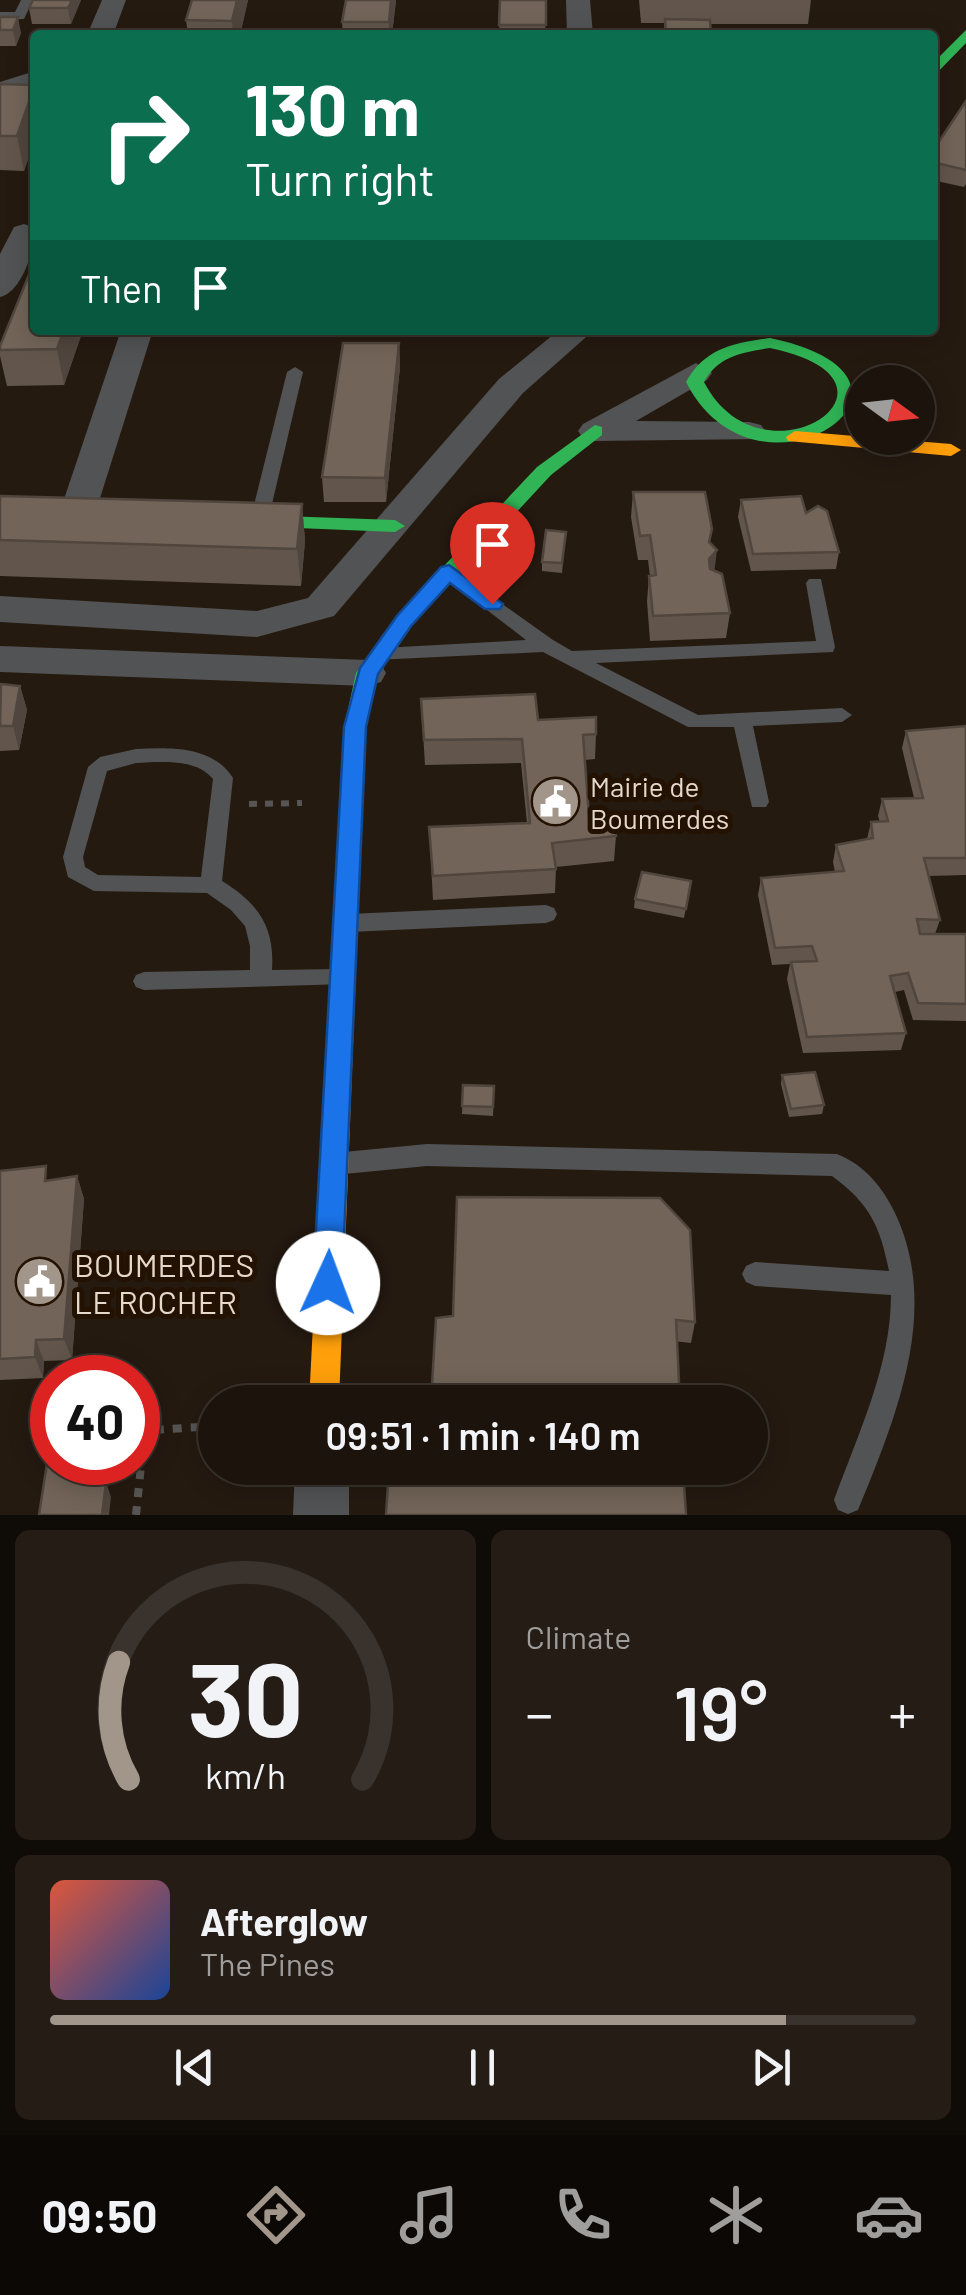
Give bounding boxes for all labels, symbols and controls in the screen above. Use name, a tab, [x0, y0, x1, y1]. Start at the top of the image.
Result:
text: 130 m	[245, 66, 420, 150]
icon: right	[80, 70, 210, 200]
text: Turn right	[245, 151, 435, 205]
icon: arrive	[183, 260, 238, 315]
text: Then	[80, 265, 163, 311]
north arrow	[845, 365, 935, 455]
map controls	[845, 365, 935, 455]
pin	[450, 502, 535, 605]
icon: arrive	[465, 517, 520, 572]
place label: Mairie de Boumerdes	[590, 769, 729, 835]
public building icon: Mairie de Boumerdes	[529, 776, 581, 828]
position arrow	[276, 1231, 380, 1335]
place label: BOUMERDES LE ROCHER	[74, 1245, 254, 1320]
public building icon: BOUMERDES LE ROCHER	[13, 1256, 65, 1308]
speed limit sign: 40	[30, 1355, 160, 1485]
text: 09:51 · 1 min · 140 m	[326, 1412, 640, 1458]
text: Climate	[526, 1617, 631, 1655]
text: 30	[188, 1633, 303, 1758]
text: 19°	[674, 1666, 768, 1756]
text: −	[526, 1679, 553, 1745]
text: +	[888, 1679, 916, 1745]
text: km/h	[205, 1753, 286, 1796]
text: Afterglow	[200, 1898, 368, 1944]
text: The Pines	[200, 1944, 335, 1982]
icon: previous	[167, 2040, 222, 2095]
icon: pause	[455, 2040, 510, 2095]
icon: next	[744, 2040, 799, 2095]
icon: directions	[241, 2180, 311, 2250]
icon: music	[394, 2180, 464, 2250]
icon: phone	[548, 2180, 618, 2250]
icon: climate	[701, 2180, 771, 2250]
icon: car	[854, 2180, 924, 2250]
text: 09:50	[42, 2188, 158, 2242]

